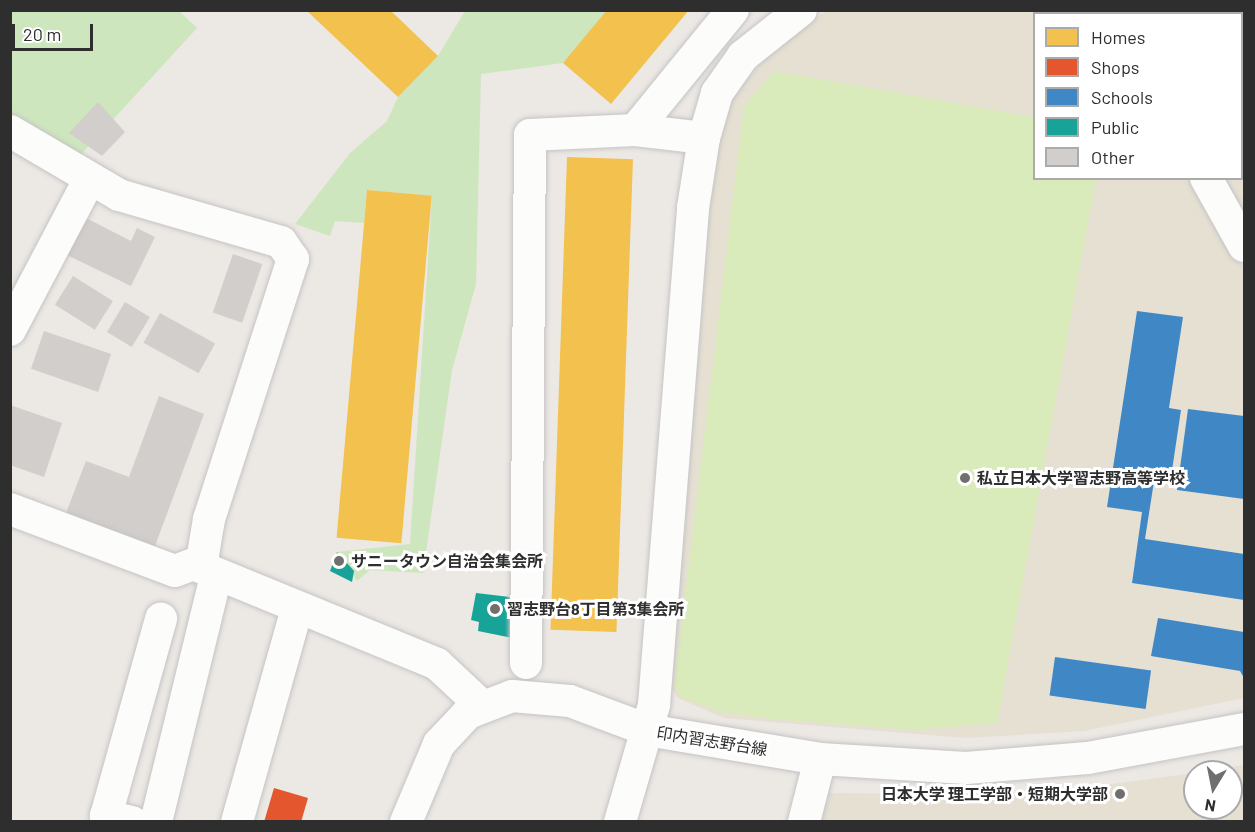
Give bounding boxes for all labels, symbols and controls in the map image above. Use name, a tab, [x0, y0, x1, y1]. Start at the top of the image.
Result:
scale bar	[15, 12, 96, 50]
legend	[1033, 12, 1243, 180]
text: 20 m	[23, 23, 61, 45]
text: Homes	[1091, 26, 1145, 48]
text: Shops	[1091, 56, 1140, 78]
text: Schools	[1091, 86, 1153, 108]
text: Public	[1091, 116, 1139, 138]
text: Other	[1091, 146, 1134, 168]
place label: 私立日本大学習志野高等学校	[977, 468, 1185, 488]
marker: 私立日本大学習志野高等学校	[958, 471, 972, 485]
place label: サニータウン自治会集会所	[351, 551, 543, 571]
marker: サニータウン自治会集会所	[332, 554, 346, 568]
place label: 習志野台8丁目第3集会所	[507, 599, 684, 619]
marker: 習志野台8丁目第3集会所	[488, 602, 502, 616]
street label: 印内習志野台線	[655, 723, 769, 759]
north arrow	[1183, 760, 1243, 820]
place label: 日本大学 理工学部・短期大学部	[881, 784, 1108, 804]
marker: 日本大学 理工学部・短期大学部	[1113, 787, 1127, 801]
text: N	[1203, 796, 1217, 817]

